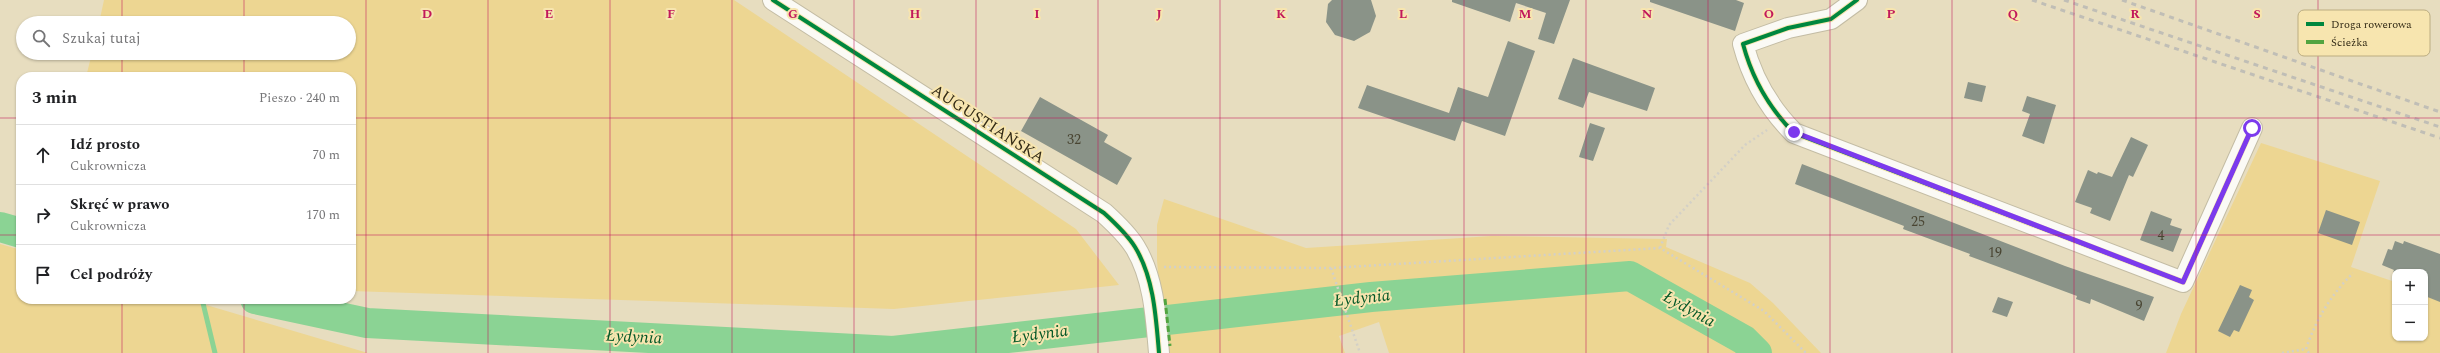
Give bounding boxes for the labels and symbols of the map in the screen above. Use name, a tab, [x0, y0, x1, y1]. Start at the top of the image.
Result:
text: D	[422, 4, 432, 24]
text: E	[545, 4, 554, 24]
text: F	[667, 4, 675, 24]
text: G	[788, 4, 798, 24]
text: H	[910, 4, 921, 24]
text: I	[1034, 4, 1040, 24]
text: J	[1156, 4, 1162, 24]
text: K	[1276, 4, 1286, 24]
text: L	[1399, 4, 1407, 24]
text: M	[1519, 4, 1532, 24]
text: N	[1642, 4, 1653, 24]
text: O	[1764, 4, 1774, 24]
text: P	[1887, 4, 1896, 24]
text: Q	[2008, 4, 2019, 24]
text: R	[2130, 4, 2140, 24]
text: S	[2253, 4, 2261, 24]
legend	[2298, 10, 2430, 56]
text: Droga rowerowa	[2331, 16, 2412, 33]
text: Ścieżka	[2331, 34, 2368, 51]
street label: AUGUSTIAŃSKA	[927, 78, 1049, 170]
route start	[2243, 119, 2261, 137]
route end	[1785, 123, 1803, 141]
house number: 32	[1067, 129, 1081, 150]
house number: 25	[1911, 211, 1925, 232]
house number: 4	[2158, 225, 2165, 246]
house number: 19	[1988, 242, 2002, 263]
water label: Łydynia	[1333, 282, 1392, 314]
water label: Łydynia	[1658, 284, 1720, 334]
house number: 9	[2136, 295, 2143, 316]
water label: Łydynia	[1010, 318, 1070, 350]
water label: Łydynia	[605, 323, 663, 351]

